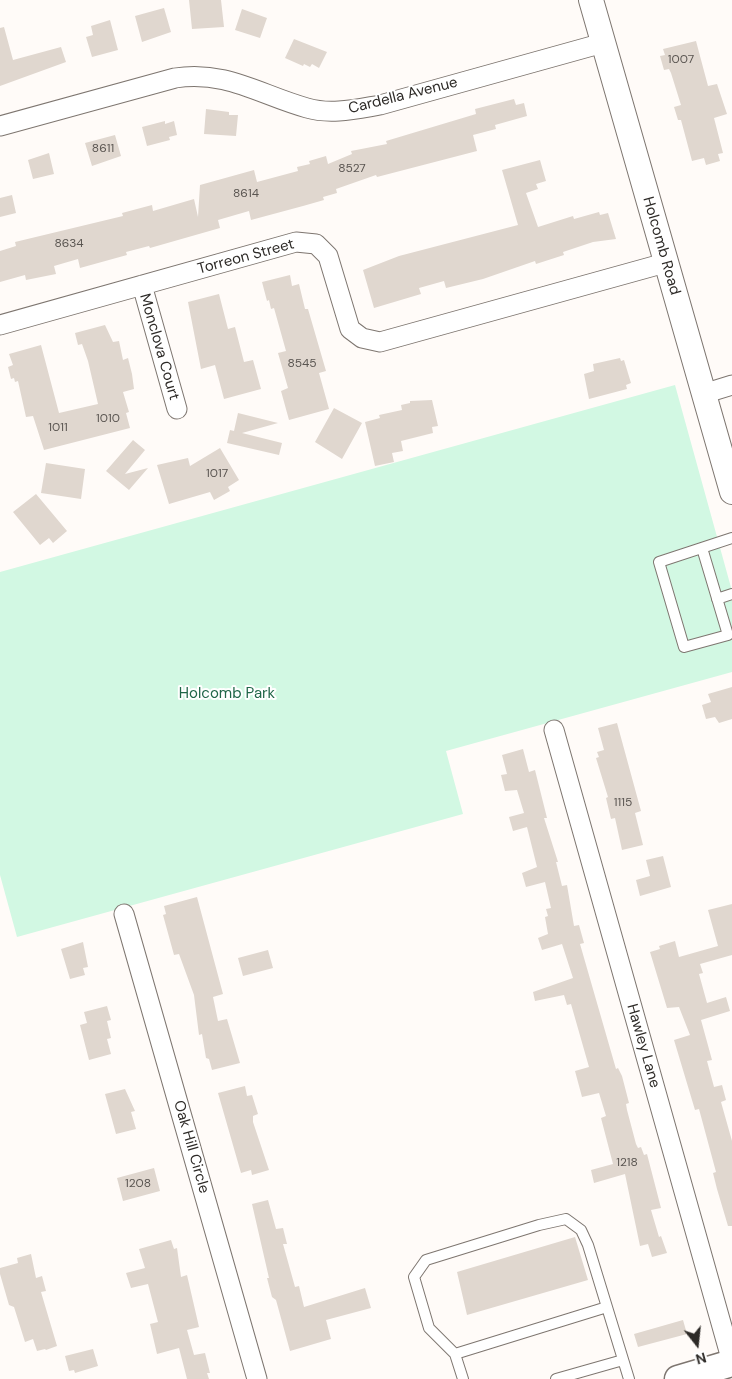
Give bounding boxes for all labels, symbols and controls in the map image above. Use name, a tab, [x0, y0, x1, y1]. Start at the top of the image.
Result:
house number: 1007	[668, 53, 694, 67]
street label: Cardella Avenue	[347, 74, 459, 118]
house number: 8611	[92, 142, 114, 156]
house number: 8527	[338, 162, 366, 176]
house number: 8614	[233, 187, 259, 201]
street label: Holcomb Road	[638, 195, 684, 297]
street label: Torreon Street	[196, 235, 296, 279]
house number: 8634	[54, 237, 84, 251]
street label: Monclova Court	[135, 292, 183, 402]
house number: 8545	[287, 357, 317, 371]
house number: 1010	[96, 412, 120, 426]
house number: 1011	[48, 421, 68, 435]
house number: 1017	[206, 467, 228, 481]
park label: Holcomb Park	[179, 685, 275, 703]
house number: 1115	[614, 796, 632, 810]
street label: Hawley Lane	[622, 1002, 664, 1090]
street label: Oak Hill Circle	[169, 1098, 213, 1196]
house number: 1218	[616, 1156, 638, 1170]
house number: 1208	[125, 1177, 151, 1191]
north arrow	[672, 1319, 722, 1369]
text: N	[694, 1348, 709, 1368]

